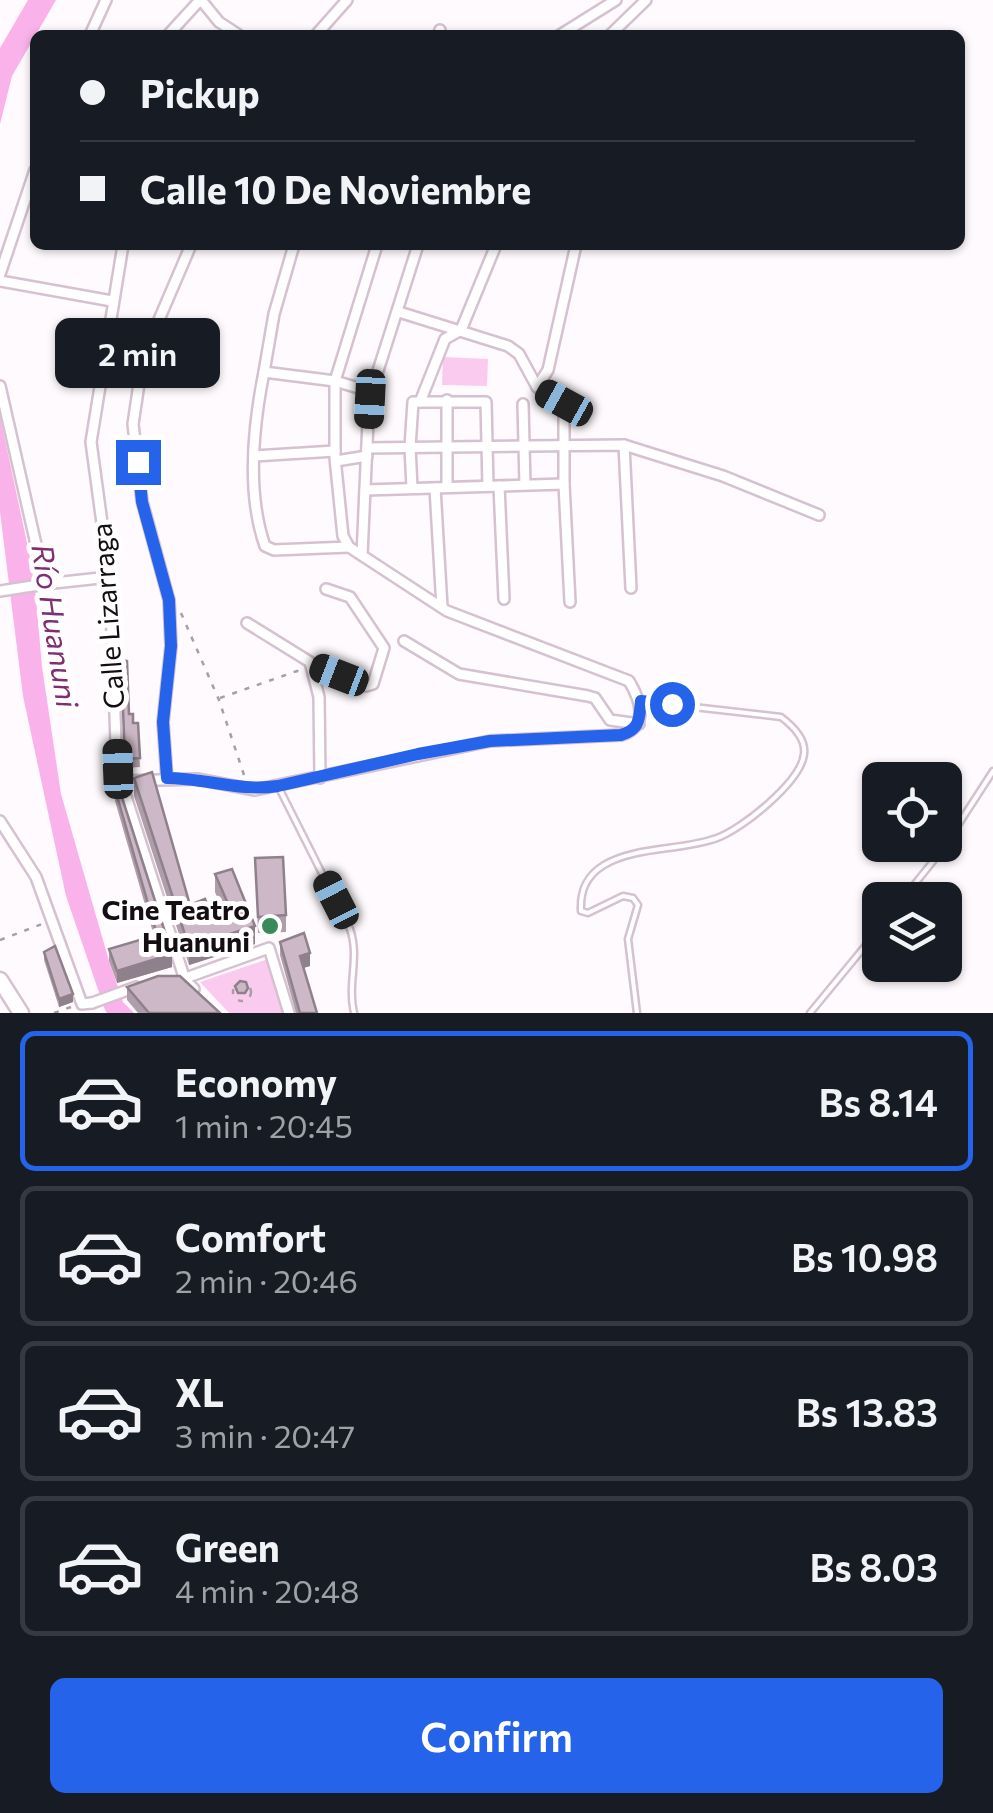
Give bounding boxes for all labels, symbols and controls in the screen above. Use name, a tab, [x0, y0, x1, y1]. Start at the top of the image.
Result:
text: Pickup	[140, 69, 260, 116]
text: Calle 10 De Noviembre	[140, 165, 531, 212]
callout: 2 min	[56, 317, 220, 387]
text: 2 min	[98, 333, 177, 373]
car	[353, 368, 387, 430]
car	[530, 375, 598, 431]
route end	[116, 440, 161, 485]
street label: Calle Lizarraga	[84, 522, 130, 710]
water label: Río Huanuni	[25, 541, 88, 711]
car	[306, 650, 372, 700]
route start	[650, 682, 695, 727]
car	[102, 738, 134, 800]
map controls	[862, 762, 962, 982]
button: locate	[862, 762, 962, 862]
car	[309, 866, 363, 934]
button: layers	[862, 882, 962, 982]
place label: Cine Teatro Huanuni	[102, 892, 250, 958]
marker: Cine Teatro Huanuni	[259, 915, 281, 937]
icon: car	[55, 1056, 145, 1146]
text: Economy	[175, 1058, 337, 1105]
text: Bs 8.14	[819, 1078, 938, 1125]
text: 1 min · 20:45	[175, 1105, 353, 1145]
icon: car	[55, 1211, 145, 1301]
text: Comfort	[175, 1213, 326, 1260]
text: Bs 10.98	[791, 1233, 938, 1280]
text: 2 min · 20:46	[175, 1260, 358, 1300]
icon: car	[55, 1366, 145, 1456]
text: XL	[175, 1368, 224, 1415]
text: Bs 13.83	[796, 1388, 938, 1435]
text: 3 min · 20:47	[175, 1415, 355, 1455]
icon: car	[55, 1521, 145, 1611]
text: Green	[175, 1523, 280, 1570]
text: Bs 8.03	[809, 1543, 938, 1590]
text: 4 min · 20:48	[175, 1570, 359, 1610]
button: Confirm	[50, 1678, 943, 1793]

